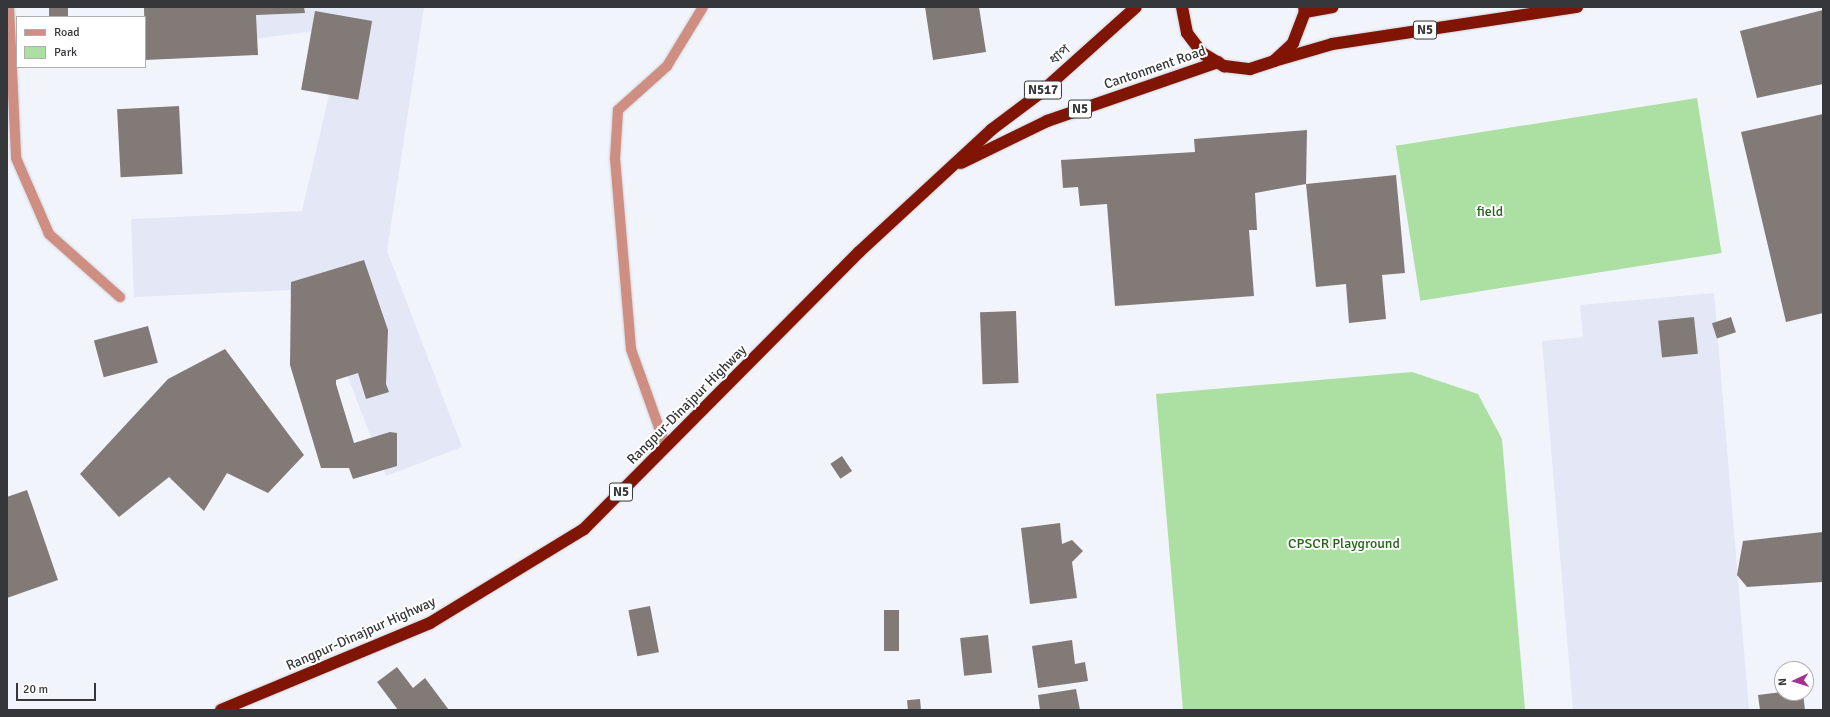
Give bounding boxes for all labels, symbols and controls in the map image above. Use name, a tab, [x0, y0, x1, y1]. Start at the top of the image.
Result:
legend	[16, 16, 146, 68]
road number: N5	[1412, 19, 1438, 41]
text: Road	[54, 25, 80, 40]
street label: ধাপ	[1046, 41, 1074, 69]
street label: Cantonment Road	[1102, 43, 1208, 93]
text: Park	[54, 45, 77, 60]
road number: N517	[1023, 79, 1063, 101]
road number: N5	[1067, 98, 1093, 120]
park label: field	[1477, 204, 1503, 220]
street label: Rangpur-Dinajpur Highway	[624, 342, 750, 468]
road number: N5	[608, 481, 634, 503]
park label: CPSCR Playground	[1288, 536, 1400, 552]
street label: Rangpur-Dinajpur Highway	[284, 593, 438, 675]
north arrow	[1774, 661, 1814, 701]
scale bar	[18, 675, 98, 701]
text: N	[1776, 678, 1789, 686]
text: 20 m	[23, 682, 48, 697]

